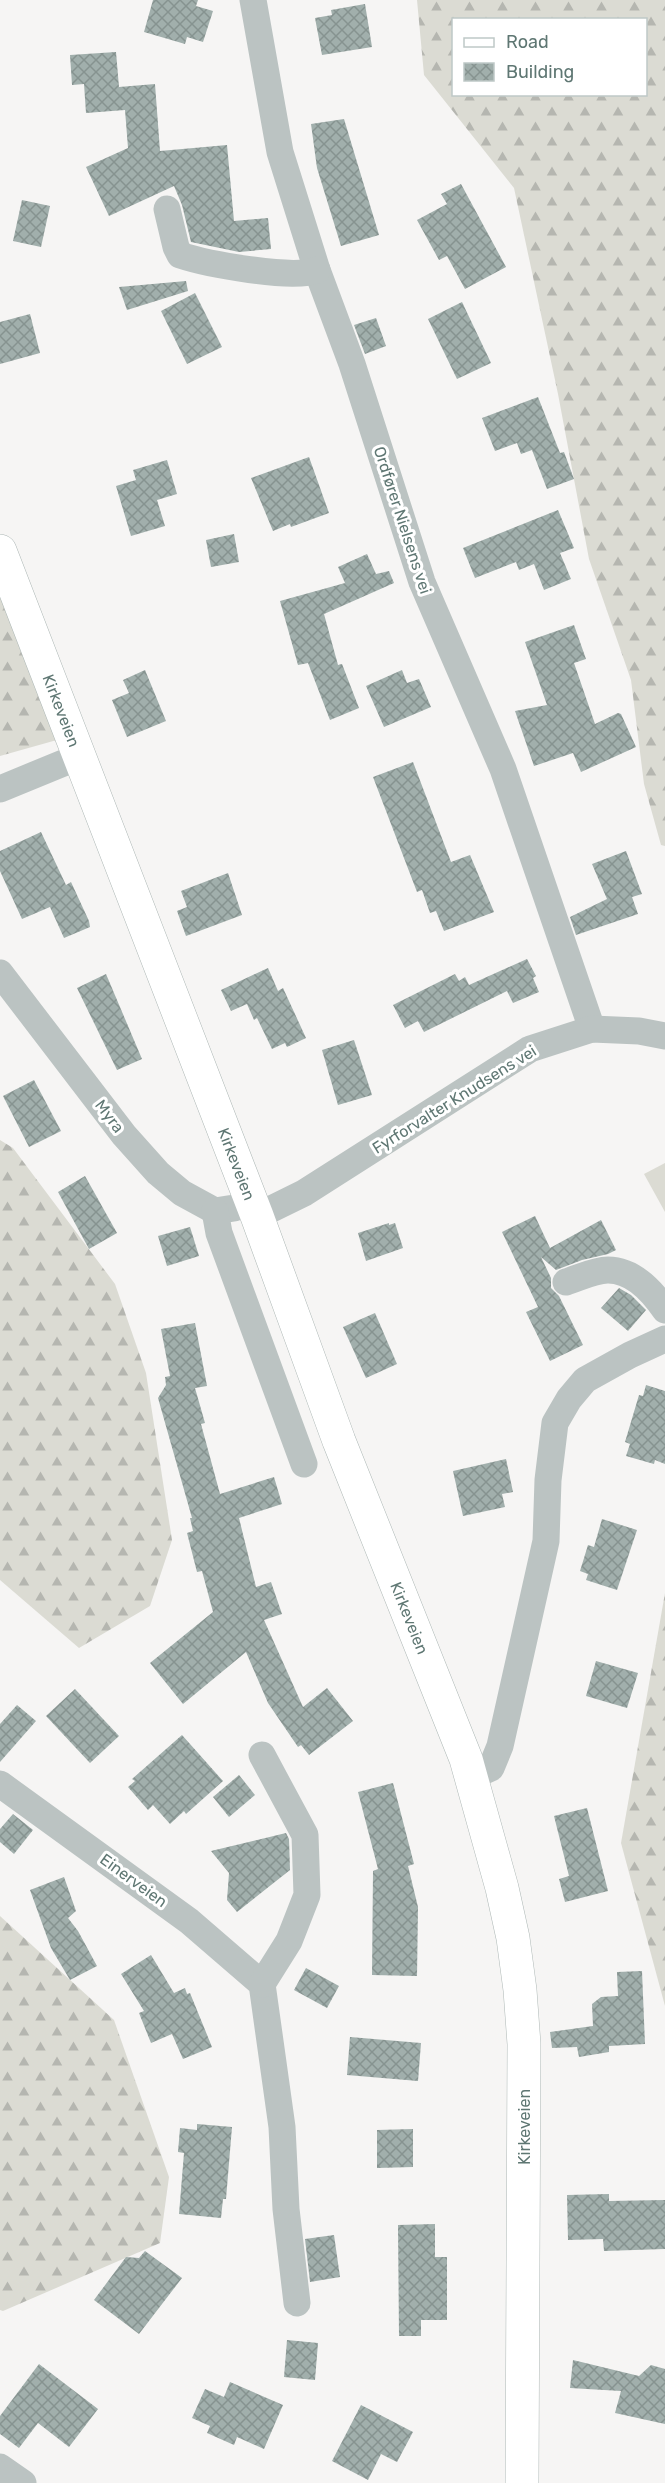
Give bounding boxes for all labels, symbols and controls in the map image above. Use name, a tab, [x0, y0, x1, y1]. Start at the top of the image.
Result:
legend	[452, 18, 647, 96]
text: Road	[506, 31, 549, 53]
text: Building	[506, 61, 574, 83]
street label: Ordfører Nielsens vei	[370, 444, 435, 596]
street label: Kirkeveien	[39, 672, 84, 750]
street label: Fyrforvalter Knudsens vei	[369, 1041, 540, 1158]
street label: Myra	[91, 1096, 128, 1137]
street label: Kirkeveien	[214, 1125, 259, 1203]
street label: Kirkeveien	[386, 1579, 432, 1657]
street label: Einerveien	[96, 1850, 171, 1911]
street label: Kirkeveien	[515, 2089, 534, 2165]

